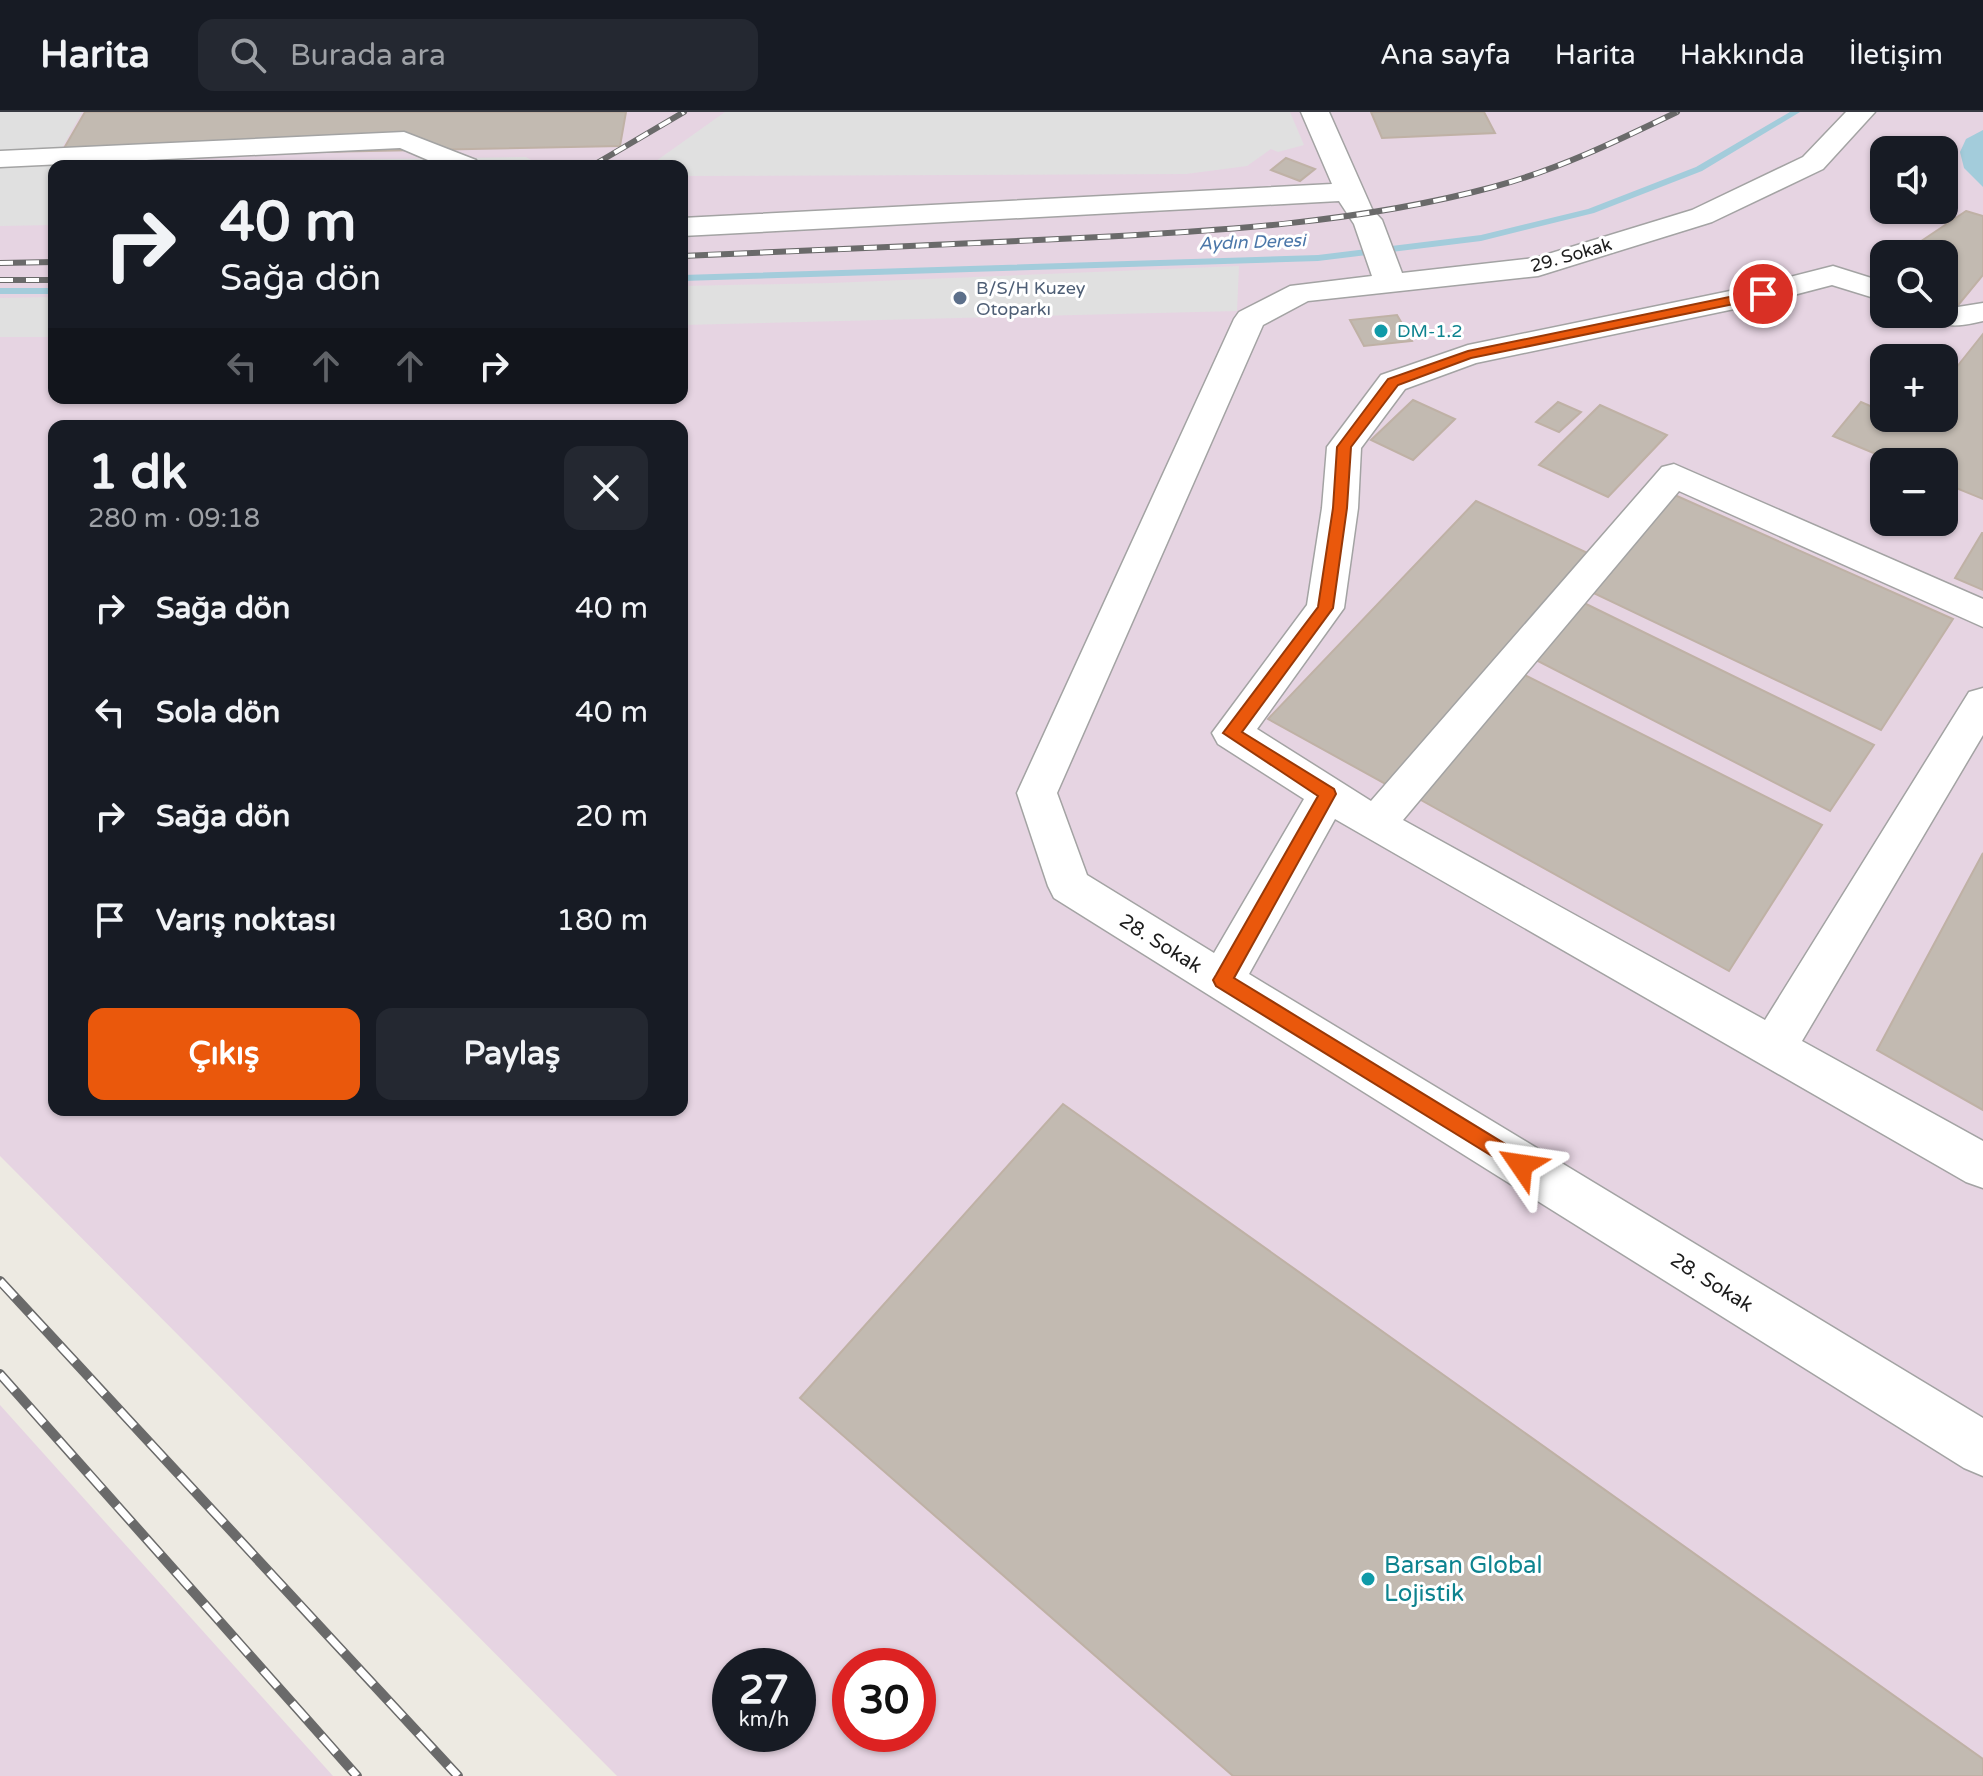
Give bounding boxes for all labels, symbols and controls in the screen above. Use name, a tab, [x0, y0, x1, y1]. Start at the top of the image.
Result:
search box	[198, 19, 758, 91]
text: Harita	[40, 32, 150, 78]
icon: search	[226, 33, 270, 77]
text: Burada ara	[290, 37, 446, 74]
text: Ana sayfa	[1380, 38, 1511, 72]
text: Harita	[1555, 38, 1636, 72]
text: Hakkında	[1680, 38, 1805, 72]
text: İletişim	[1849, 38, 1943, 72]
map controls	[1870, 136, 1958, 536]
button: sound	[1870, 136, 1958, 224]
text: 40 m	[220, 189, 356, 256]
icon: right	[88, 192, 192, 296]
water label: Aydın Deresi	[1198, 229, 1308, 255]
street label: 29. Sokak	[1528, 233, 1614, 277]
button: search	[1870, 240, 1958, 328]
text: Sağa dön	[220, 257, 381, 300]
pin	[1729, 260, 1797, 328]
icon: arrive	[1741, 272, 1785, 316]
place label: B/S/H Kuzey Otoparkı	[976, 277, 1086, 320]
marker: B/S/H Kuzey Otoparkı	[951, 289, 969, 307]
place label: DM-1.2	[1397, 320, 1463, 342]
marker: DM-1.2	[1372, 322, 1390, 340]
icon: left	[220, 344, 264, 388]
icon: ahead	[304, 344, 348, 388]
icon: ahead	[388, 344, 432, 388]
icon: right	[472, 344, 516, 388]
button: +	[1870, 344, 1958, 432]
text: 1 dk	[88, 444, 187, 502]
button: close	[564, 446, 648, 530]
button: −	[1870, 448, 1958, 536]
text: 280 m · 09:18	[88, 503, 260, 534]
icon: right	[88, 586, 132, 630]
text: Sağa dön	[156, 590, 290, 627]
text: 40 m	[575, 590, 648, 627]
icon: left	[88, 690, 132, 734]
text: Sola dön	[156, 694, 280, 731]
text: 40 m	[575, 694, 648, 731]
icon: right	[88, 794, 132, 838]
text: Sağa dön	[156, 798, 290, 835]
text: 20 m	[575, 798, 648, 835]
icon: arrive	[88, 898, 132, 942]
text: Varış noktası	[156, 902, 336, 939]
text: 180 m	[556, 902, 648, 939]
street label: 28. Sokak	[1115, 909, 1206, 979]
button: Çıkış	[88, 1008, 360, 1100]
button: Paylaş	[376, 1008, 648, 1100]
position arrow	[1479, 1123, 1563, 1207]
street label: 28. Sokak	[1666, 1248, 1757, 1318]
place label: Barsan Global Lojistik	[1384, 1551, 1543, 1608]
marker: Barsan Global Lojistik	[1359, 1570, 1377, 1588]
speed limit sign: 30	[832, 1648, 936, 1752]
text: 27	[739, 1666, 789, 1714]
text: km/h	[739, 1708, 789, 1732]

